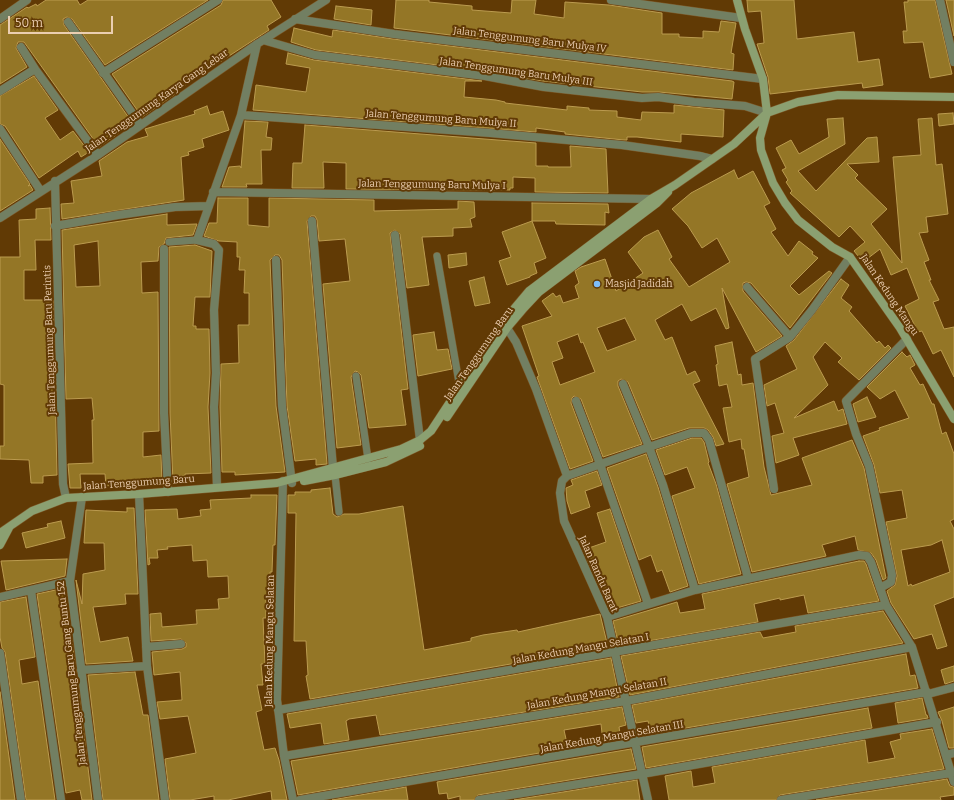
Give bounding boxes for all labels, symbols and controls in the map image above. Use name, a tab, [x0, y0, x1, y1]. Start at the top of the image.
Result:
scale bar	[10, 8, 115, 34]
text: 50 m	[15, 16, 43, 30]
street label: Jalan Tenggumung Baru Mulya IV	[453, 25, 607, 55]
street label: Jalan Tenggumung Karya Gang Lebar	[83, 47, 231, 155]
street label: Jalan Tenggumung Baru Mulya III	[439, 55, 593, 89]
street label: Jalan Tenggumung Baru Mulya II	[365, 108, 517, 130]
street label: Jalan Tenggumung Baru Mulya I	[358, 178, 506, 192]
street label: Jalan Kedung Mangu	[857, 252, 921, 338]
street label: Jalan Tenggumung Baru Perintis	[41, 265, 59, 415]
place label: Masjid Jadidah	[605, 278, 673, 290]
marker: Masjid Jadidah	[592, 279, 602, 289]
street label: Jalan Tenggumung Baru	[442, 305, 516, 403]
street label: Jalan Tenggumung Baru	[83, 473, 195, 493]
street label: Jalan Randu Barat	[576, 534, 620, 614]
street label: Jalan Kedung Mangu Selatan	[263, 575, 277, 707]
street label: Jalan Tenggumung Baru Gang Buntu 152	[55, 580, 89, 766]
street label: Jalan Kedung Mangu Selatan I	[512, 631, 650, 667]
street label: Jalan Kedung Mangu Selatan II	[526, 676, 668, 712]
street label: Jalan Kedung Mangu Selatan III	[540, 718, 684, 756]

